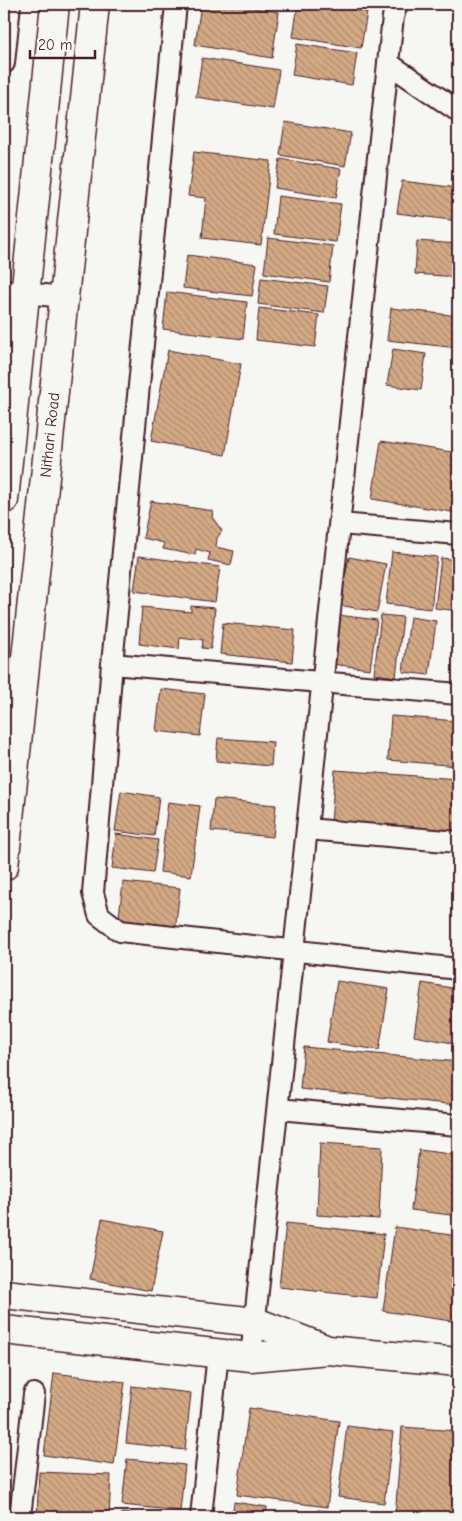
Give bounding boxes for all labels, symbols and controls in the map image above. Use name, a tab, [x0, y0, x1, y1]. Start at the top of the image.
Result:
scale bar	[30, 28, 95, 60]
text: 20 m	[38, 36, 72, 54]
street label: Nithari Road	[37, 392, 63, 479]

